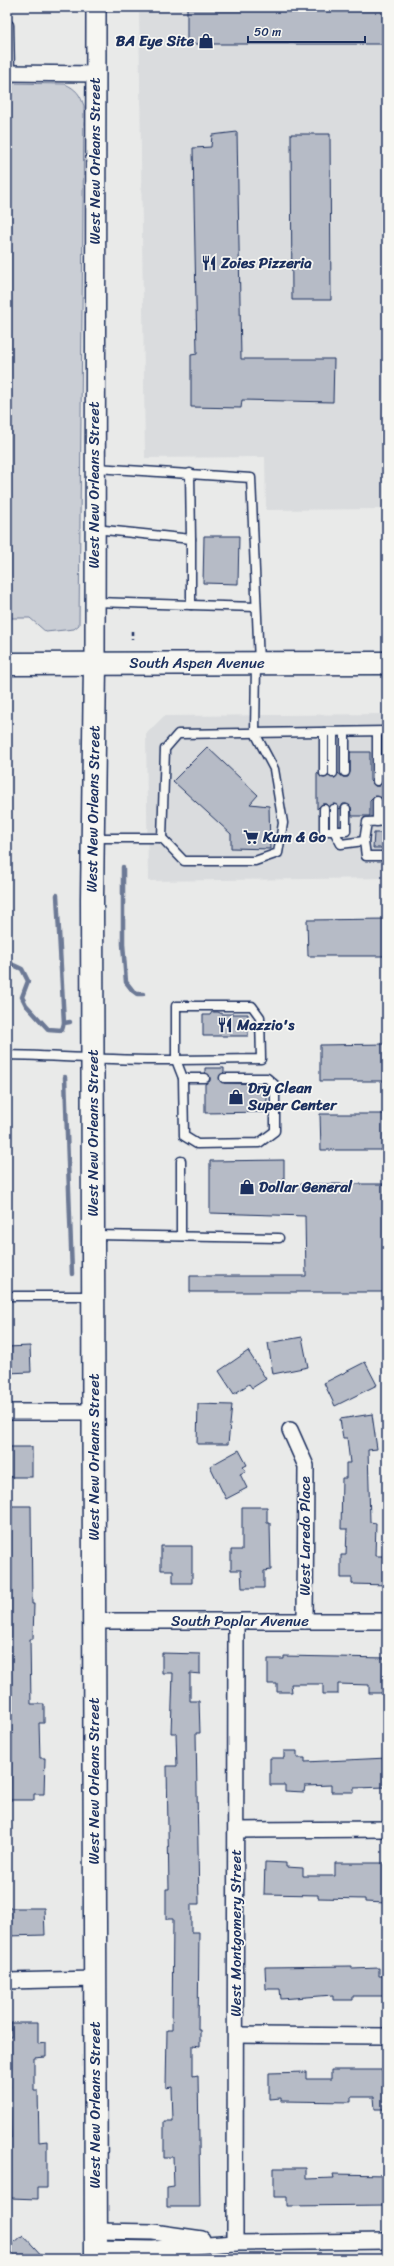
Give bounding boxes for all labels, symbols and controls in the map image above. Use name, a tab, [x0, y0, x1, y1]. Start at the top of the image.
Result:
scale bar	[248, 18, 365, 44]
text: 50 m	[254, 21, 281, 43]
place label: BA Eye Site	[116, 28, 195, 54]
shop icon: BA Eye Site	[197, 32, 215, 50]
street label: West New Orleans Street	[82, 77, 108, 245]
place label: Zoies Pizzeria	[220, 250, 312, 276]
restaurant icon: Zoies Pizzeria	[200, 254, 218, 272]
street label: West New Orleans Street	[81, 401, 107, 569]
street label: South Aspen Avenue	[129, 650, 265, 676]
street label: West New Orleans Street	[79, 725, 107, 893]
place label: Kum & Go	[262, 824, 326, 850]
supermarket icon: Kum & Go	[242, 828, 260, 846]
place label: Mazzio's	[236, 1012, 295, 1038]
restaurant icon: Mazzio's	[216, 1016, 234, 1034]
street label: West New Orleans Street	[80, 1049, 106, 1217]
place label: Dry Clean Super Center	[247, 1075, 338, 1118]
shop icon: Dry Clean Super Center	[227, 1088, 245, 1106]
place label: Dollar General	[259, 1174, 353, 1200]
shop icon: Dollar General	[238, 1178, 256, 1196]
street label: West New Orleans Street	[81, 1373, 107, 1541]
street label: West Laredo Place	[292, 1476, 318, 1596]
street label: South Poplar Avenue	[171, 1608, 309, 1634]
street label: West New Orleans Street	[81, 1697, 107, 1865]
street label: West Montgomery Street	[223, 1849, 249, 2017]
street label: West New Orleans Street	[82, 2021, 108, 2189]

